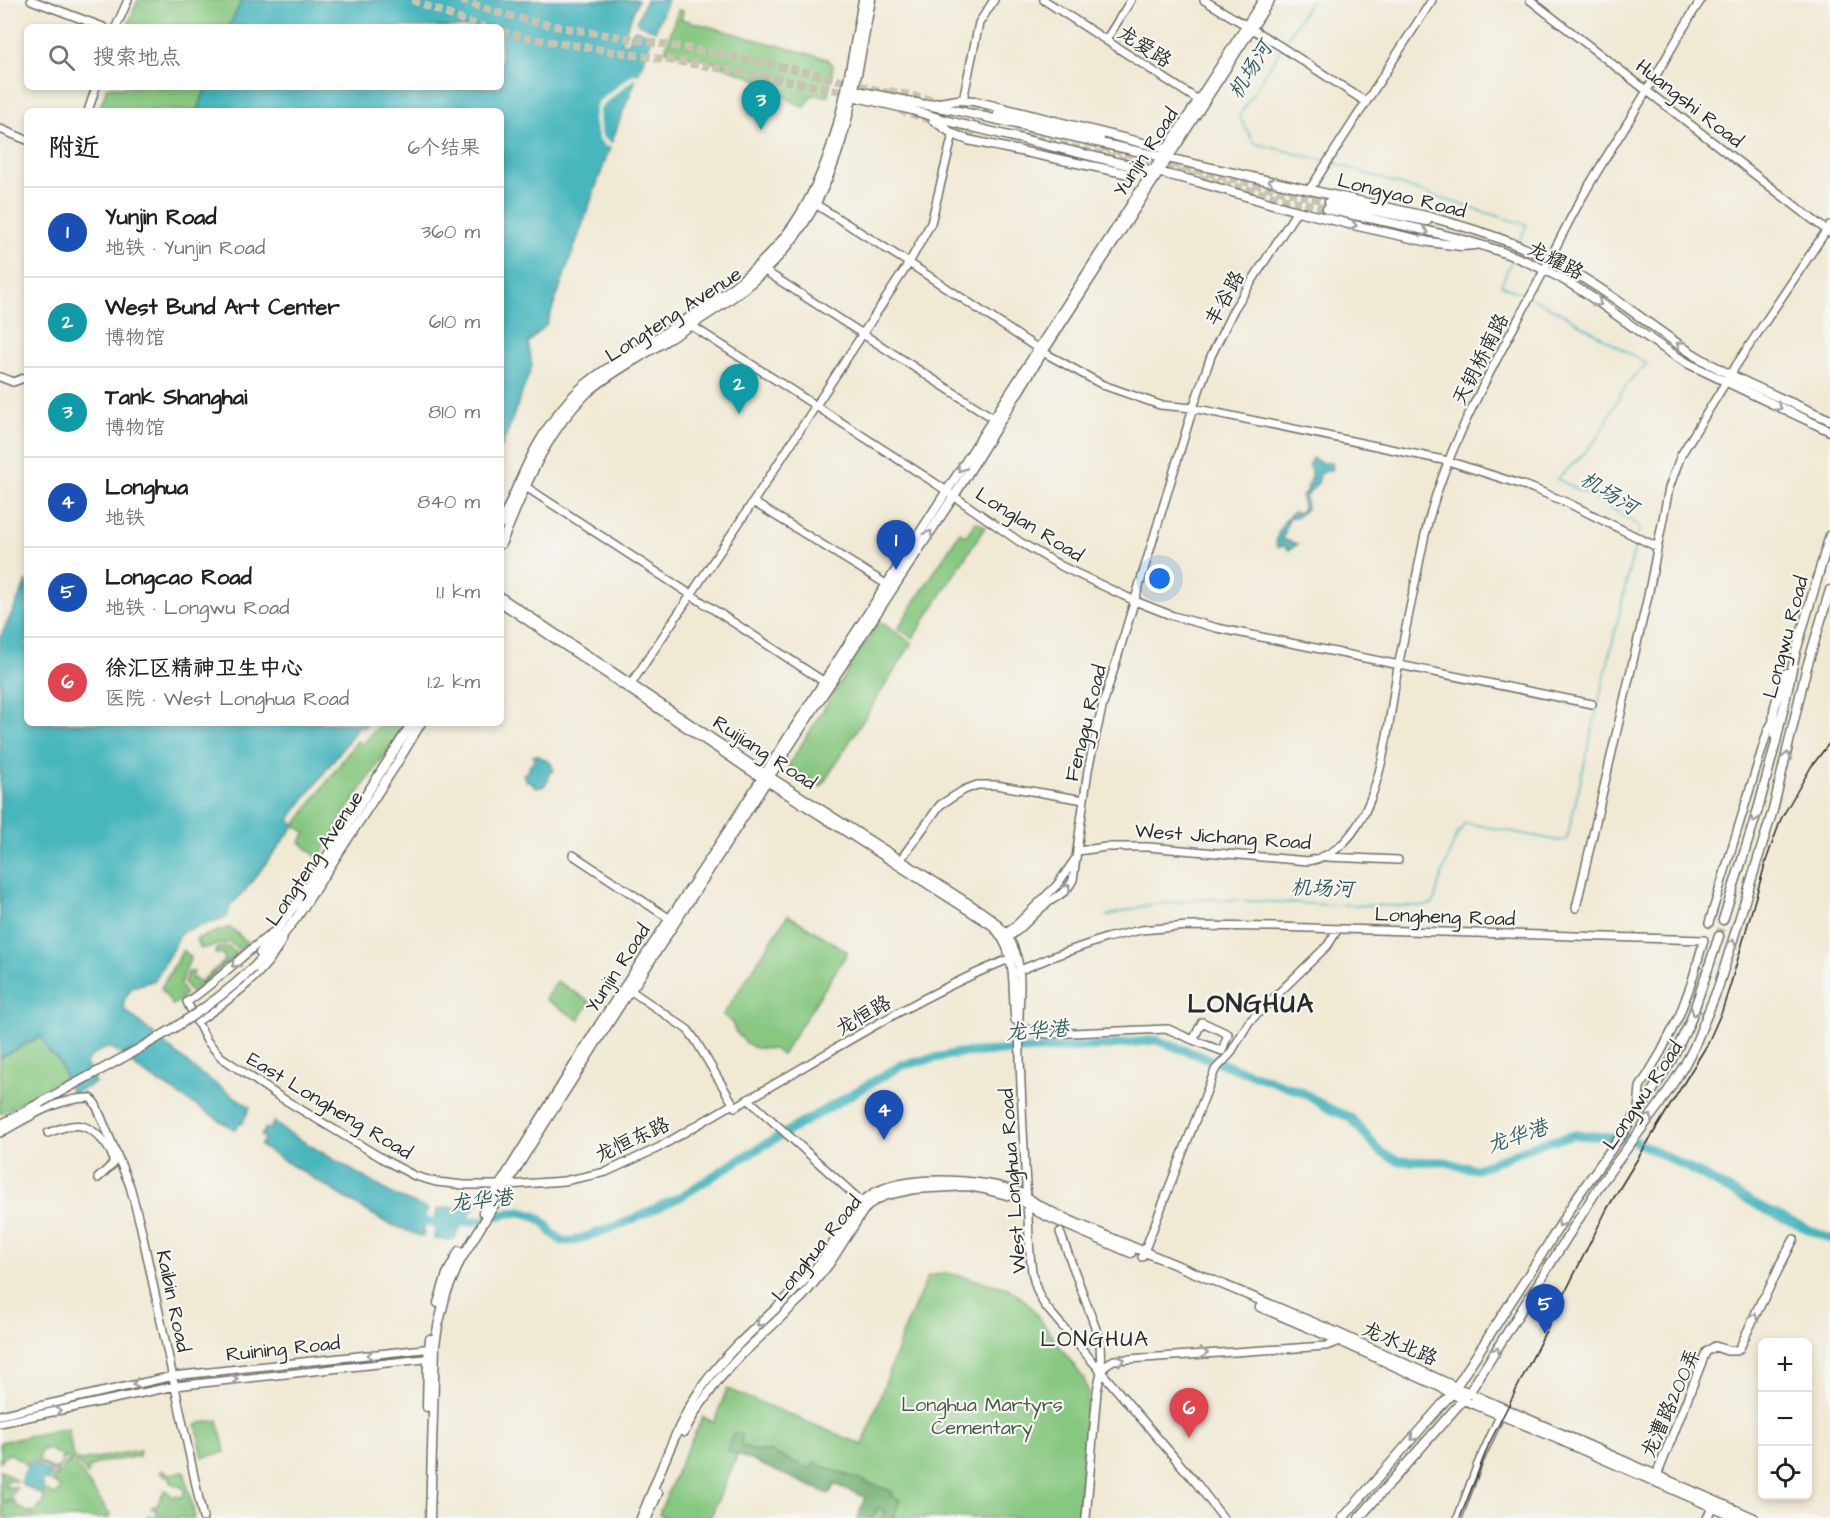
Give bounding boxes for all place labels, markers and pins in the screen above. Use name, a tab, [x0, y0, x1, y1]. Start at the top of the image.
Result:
pin: 3	[742, 80, 780, 130]
pin: 2	[720, 364, 758, 414]
pin: 1	[876, 520, 916, 570]
pin: 4	[864, 1090, 904, 1140]
pin: 5	[1526, 1284, 1564, 1334]
pin: 6	[1170, 1388, 1208, 1438]

